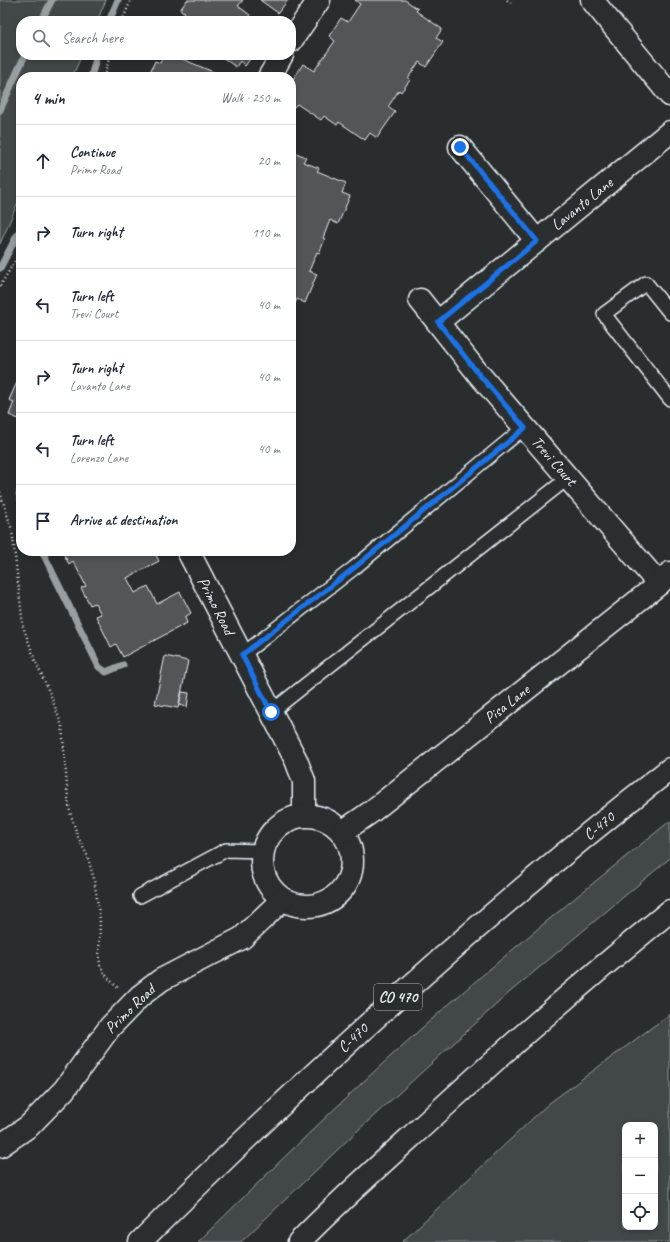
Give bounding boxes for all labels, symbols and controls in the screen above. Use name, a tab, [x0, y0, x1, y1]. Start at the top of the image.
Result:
search box	[16, 16, 296, 60]
icon: search	[30, 27, 52, 49]
text: Search here	[62, 29, 123, 48]
text: 4 min	[32, 88, 65, 109]
text: Walk · 250 m	[221, 90, 280, 106]
route end	[451, 138, 469, 156]
text: Continue	[70, 143, 115, 162]
icon: ahead	[32, 150, 54, 172]
text: 20 m	[258, 153, 280, 169]
text: Primo Road	[70, 162, 121, 178]
street label: Lavanto Lane	[547, 172, 618, 235]
icon: right	[32, 222, 54, 244]
text: Turn right	[70, 223, 123, 242]
text: 110 m	[252, 225, 280, 241]
text: Turn left	[70, 287, 113, 306]
icon: left	[32, 294, 54, 316]
text: 40 m	[258, 297, 280, 313]
text: Trevi Court	[70, 306, 118, 322]
text: Turn right	[70, 359, 123, 378]
icon: right	[32, 366, 54, 388]
text: 40 m	[258, 369, 280, 385]
text: Lavanto Lane	[70, 378, 130, 394]
text: Turn left	[70, 431, 113, 450]
street label: Trevi Court	[527, 432, 582, 491]
icon: left	[32, 438, 54, 460]
text: 40 m	[258, 441, 280, 457]
text: Lorenzo Lane	[70, 450, 128, 466]
icon: arrive	[32, 510, 54, 532]
text: Arrive at destination	[70, 511, 177, 530]
street label: Primo Road	[193, 574, 240, 641]
street label: Pisa Lane	[480, 679, 535, 728]
route start	[262, 703, 280, 721]
street label: C-470	[579, 806, 620, 845]
street label: Primo Road	[101, 978, 161, 1038]
road number: CO 470	[374, 984, 422, 1010]
street label: C-470	[334, 1018, 374, 1057]
map controls	[622, 1122, 658, 1230]
button: +	[622, 1122, 658, 1158]
button: −	[622, 1158, 658, 1194]
button: locate	[622, 1194, 658, 1230]

